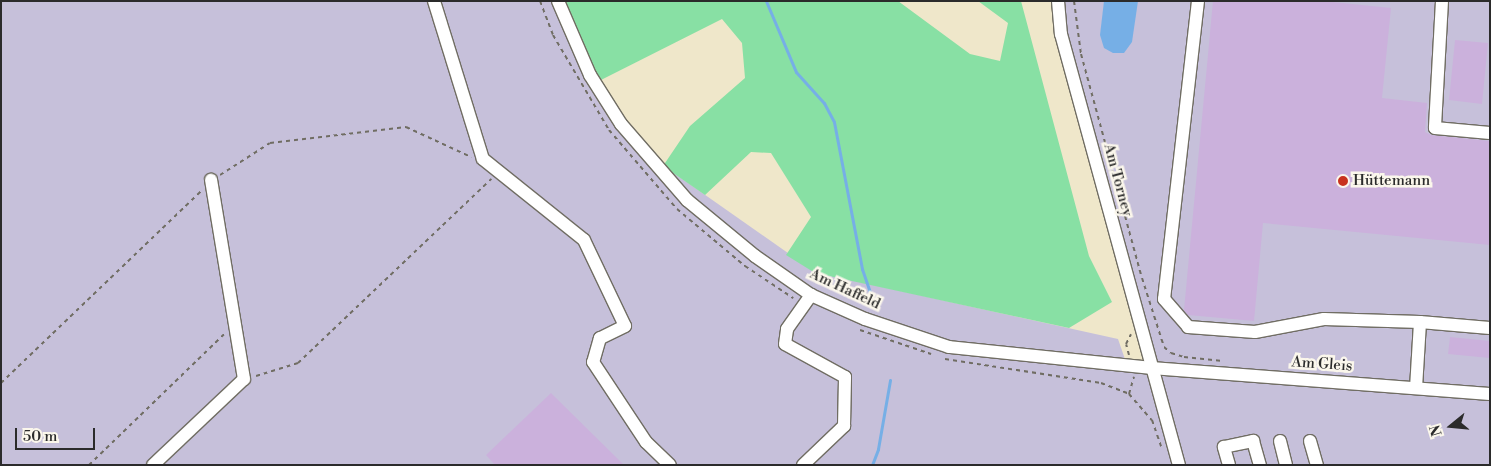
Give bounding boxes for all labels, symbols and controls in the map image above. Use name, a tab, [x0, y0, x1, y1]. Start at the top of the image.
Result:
street label: Am Torney	[1100, 142, 1136, 218]
place label: Hüttemann	[1353, 172, 1430, 190]
marker: Hüttemann	[1337, 175, 1349, 187]
street label: Am Haffeld	[807, 265, 883, 313]
street label: Am Gleis	[1291, 353, 1353, 375]
north arrow	[1426, 401, 1476, 451]
scale bar	[18, 418, 98, 450]
text: N	[1426, 422, 1447, 438]
text: 50 m	[23, 427, 57, 446]

